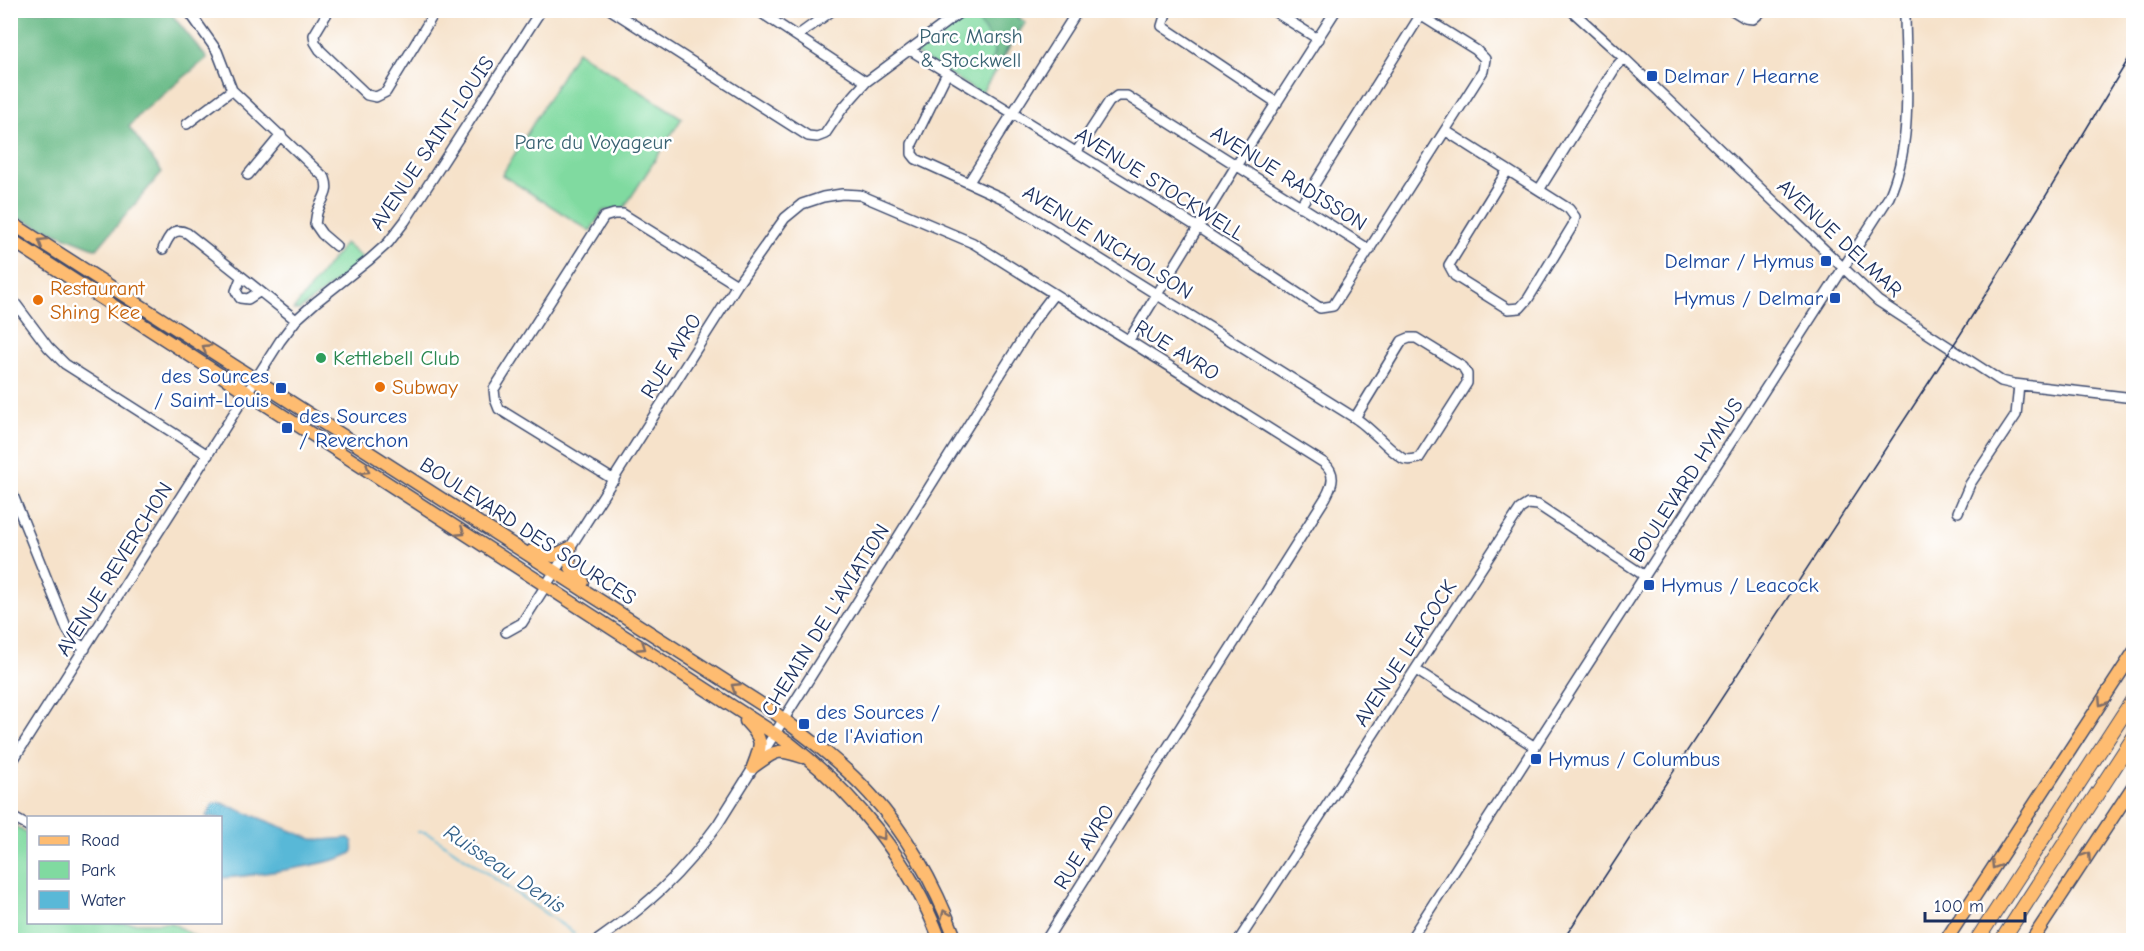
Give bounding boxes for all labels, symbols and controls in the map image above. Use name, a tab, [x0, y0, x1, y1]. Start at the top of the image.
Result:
park label: Parc Marsh & Stockwell	[919, 24, 1023, 72]
street label: AVENUE SAINT-LOUIS	[365, 51, 499, 235]
place label: Delmar / Hearne	[1664, 64, 1819, 88]
marker: Delmar / Hearne	[1645, 69, 1659, 83]
street label: AVENUE RADISSON	[1207, 120, 1371, 236]
street label: AVENUE STOCKWELL	[1071, 122, 1249, 246]
park label: Parc du Voyageur	[514, 130, 672, 154]
street label: AVENUE DELMAR	[1773, 174, 1907, 302]
street label: AVENUE NICHOLSON	[1019, 180, 1197, 304]
one-way arrow	[38, 238, 49, 249]
place label: Delmar / Hymus	[1665, 249, 1814, 273]
marker: Delmar / Hymus	[1819, 254, 1833, 268]
place label: Restaurant Shing Kee	[50, 276, 146, 324]
place label: Hymus / Delmar	[1674, 286, 1824, 310]
marker: Hymus / Delmar	[1828, 291, 1842, 305]
marker: Restaurant Shing Kee	[31, 293, 45, 307]
street label: RUE AVRO	[636, 309, 706, 403]
street label: RUE AVRO	[1130, 315, 1224, 385]
one-way arrow	[201, 344, 212, 355]
place label: Kettlebell Club	[333, 346, 460, 370]
marker: Kettlebell Club	[314, 351, 328, 365]
place label: des Sources / Saint-Louis	[154, 364, 269, 412]
place label: Subway	[392, 375, 458, 399]
marker: Subway	[373, 380, 387, 394]
marker: des Sources / Saint-Louis	[274, 381, 288, 395]
street label: BOULEVARD HYMUS	[1624, 394, 1748, 566]
place label: des Sources / Reverchon	[299, 404, 409, 452]
marker: des Sources / Reverchon	[280, 421, 294, 435]
street label: BOULEVARD DES SOURCES	[415, 452, 641, 610]
one-way arrow	[360, 463, 370, 475]
street label: AVENUE REVERCHON	[51, 478, 177, 660]
street label: CHEMIN DE L'AVIATION	[756, 519, 894, 721]
one-way arrow	[455, 524, 465, 536]
place label: Hymus / Leacock	[1661, 573, 1819, 597]
street label: AVENUE LEACOCK	[1349, 575, 1461, 731]
marker: Hymus / Leacock	[1642, 578, 1656, 592]
one-way arrow	[635, 639, 646, 650]
one-way arrow	[731, 683, 742, 694]
one-way arrow	[2098, 695, 2109, 706]
place label: des Sources / de l'Aviation	[816, 700, 940, 748]
marker: des Sources / de l'Aviation	[797, 717, 811, 731]
place label: Hymus / Columbus	[1548, 747, 1720, 771]
marker: Hymus / Columbus	[1529, 752, 1543, 766]
street label: RUE AVRO	[1049, 800, 1119, 894]
legend	[27, 816, 222, 924]
water label: Ruisseau Denis	[439, 819, 571, 919]
text: Road	[81, 830, 120, 851]
one-way arrow	[875, 830, 886, 841]
one-way arrow	[2080, 852, 2091, 863]
one-way arrow	[1991, 859, 2003, 869]
text: Park	[81, 860, 116, 881]
scale bar	[1925, 885, 2026, 923]
text: Water	[81, 890, 126, 911]
text: 100 m	[1934, 896, 1984, 917]
one-way arrow	[940, 910, 952, 921]

